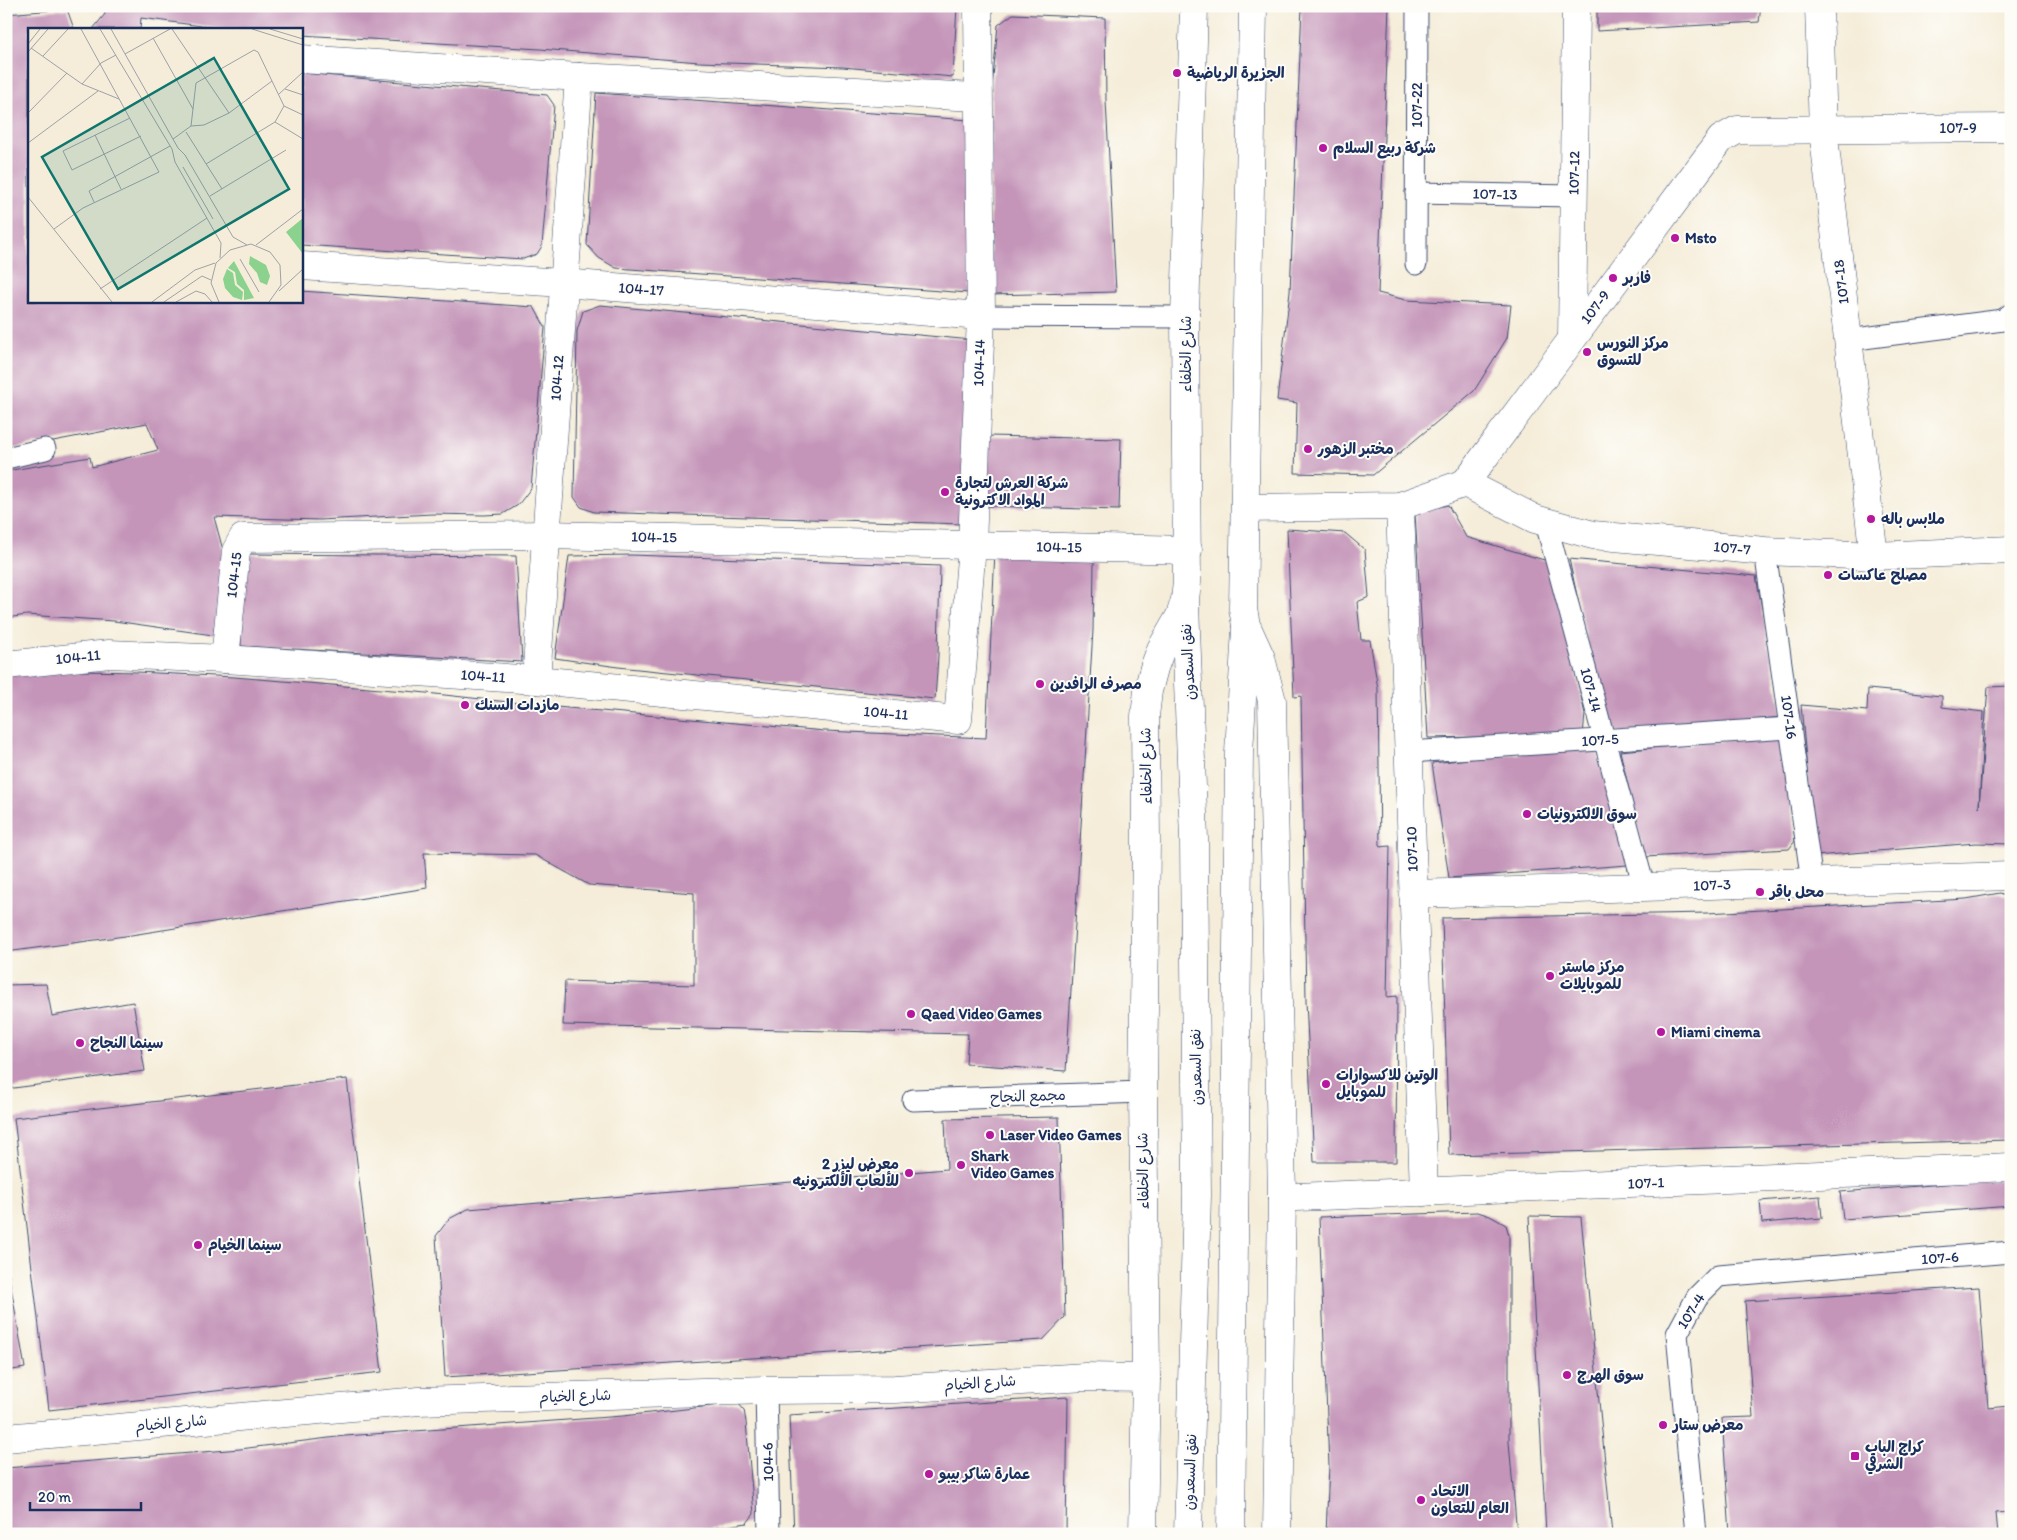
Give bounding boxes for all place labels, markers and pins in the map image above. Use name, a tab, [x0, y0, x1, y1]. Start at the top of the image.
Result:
place label: الجزيرة الرياضية	[1187, 64, 1285, 82]
marker: الجزيرة الرياضية	[1171, 67, 1183, 79]
place label: شركة ربيع السلام	[1333, 139, 1436, 159]
marker: شركة ربيع السلام	[1317, 142, 1329, 154]
place label: Msto	[1685, 229, 1717, 247]
marker: Msto	[1669, 232, 1681, 244]
place label: فاربر	[1621, 269, 1651, 287]
marker: فاربر	[1607, 272, 1619, 284]
place label: مركز النورس للتسوق	[1597, 334, 1669, 370]
marker: مركز النورس للتسوق	[1581, 346, 1593, 358]
place label: مختبر الزهور	[1317, 440, 1394, 459]
marker: مختبر الزهور	[1302, 443, 1314, 455]
place label: شركة العرش لتجارة المواد الاكترونية	[955, 474, 1068, 510]
marker: شركة العرش لتجارة المواد الاكترونية	[939, 486, 951, 498]
place label: ملابس باله	[1881, 510, 1945, 528]
marker: ملابس باله	[1865, 513, 1877, 525]
place label: مصلح عاكسات	[1838, 566, 1927, 585]
marker: مصلح عاكسات	[1822, 569, 1834, 581]
place label: مصرف الرافدين	[1050, 675, 1142, 693]
marker: مصرف الرافدين	[1034, 678, 1046, 690]
place label: مازدات السنك	[475, 696, 559, 714]
marker: مازدات السنك	[459, 699, 471, 711]
place label: سوق الالكترونيات	[1537, 805, 1637, 824]
marker: سوق الالكترونيات	[1521, 808, 1533, 820]
place label: محل باقر	[1768, 883, 1824, 901]
marker: محل باقر	[1754, 886, 1766, 898]
place label: مركز ماستر للموبايلات	[1558, 958, 1625, 994]
marker: مركز ماستر للموبايلات	[1544, 970, 1556, 982]
place label: Qaed Video Games	[921, 1005, 1042, 1023]
marker: Qaed Video Games	[905, 1008, 917, 1020]
place label: Miami cinema	[1671, 1023, 1761, 1041]
marker: Miami cinema	[1655, 1026, 1667, 1038]
place label: سينما النجاح	[90, 1034, 163, 1052]
marker: سينما النجاح	[74, 1037, 86, 1049]
place label: الوتين للاكسوارات للموبايل	[1336, 1066, 1438, 1102]
marker: الوتين للاكسوارات للموبايل	[1320, 1078, 1332, 1090]
place label: Laser Video Games	[1000, 1126, 1122, 1144]
marker: Laser Video Games	[984, 1129, 996, 1141]
place label: Shark Video Games	[971, 1147, 1054, 1182]
place label: معرض ليزر 2 للألعاب الألكترونيه	[793, 1155, 899, 1191]
marker: Shark Video Games	[955, 1159, 967, 1171]
marker: معرض ليزر 2 للألعاب الألكترونيه	[903, 1167, 915, 1179]
place label: سينما الخيام	[208, 1236, 282, 1256]
marker: سينما الخيام	[192, 1239, 204, 1251]
place label: سوق الهرج	[1577, 1366, 1644, 1385]
marker: سوق الهرج	[1561, 1369, 1573, 1381]
place label: معرض ستار	[1671, 1416, 1743, 1434]
marker: معرض ستار	[1657, 1419, 1669, 1431]
place label: كراج الباب الشرقي	[1865, 1438, 1924, 1475]
marker: كراج الباب الشرقي	[1849, 1450, 1861, 1462]
place label: عمارة شاكر بيبو	[938, 1465, 1031, 1484]
marker: عمارة شاكر بيبو	[923, 1468, 935, 1480]
place label: الاتحاد العام للتعاون	[1431, 1482, 1509, 1519]
marker: الاتحاد العام للتعاون	[1415, 1494, 1427, 1506]

